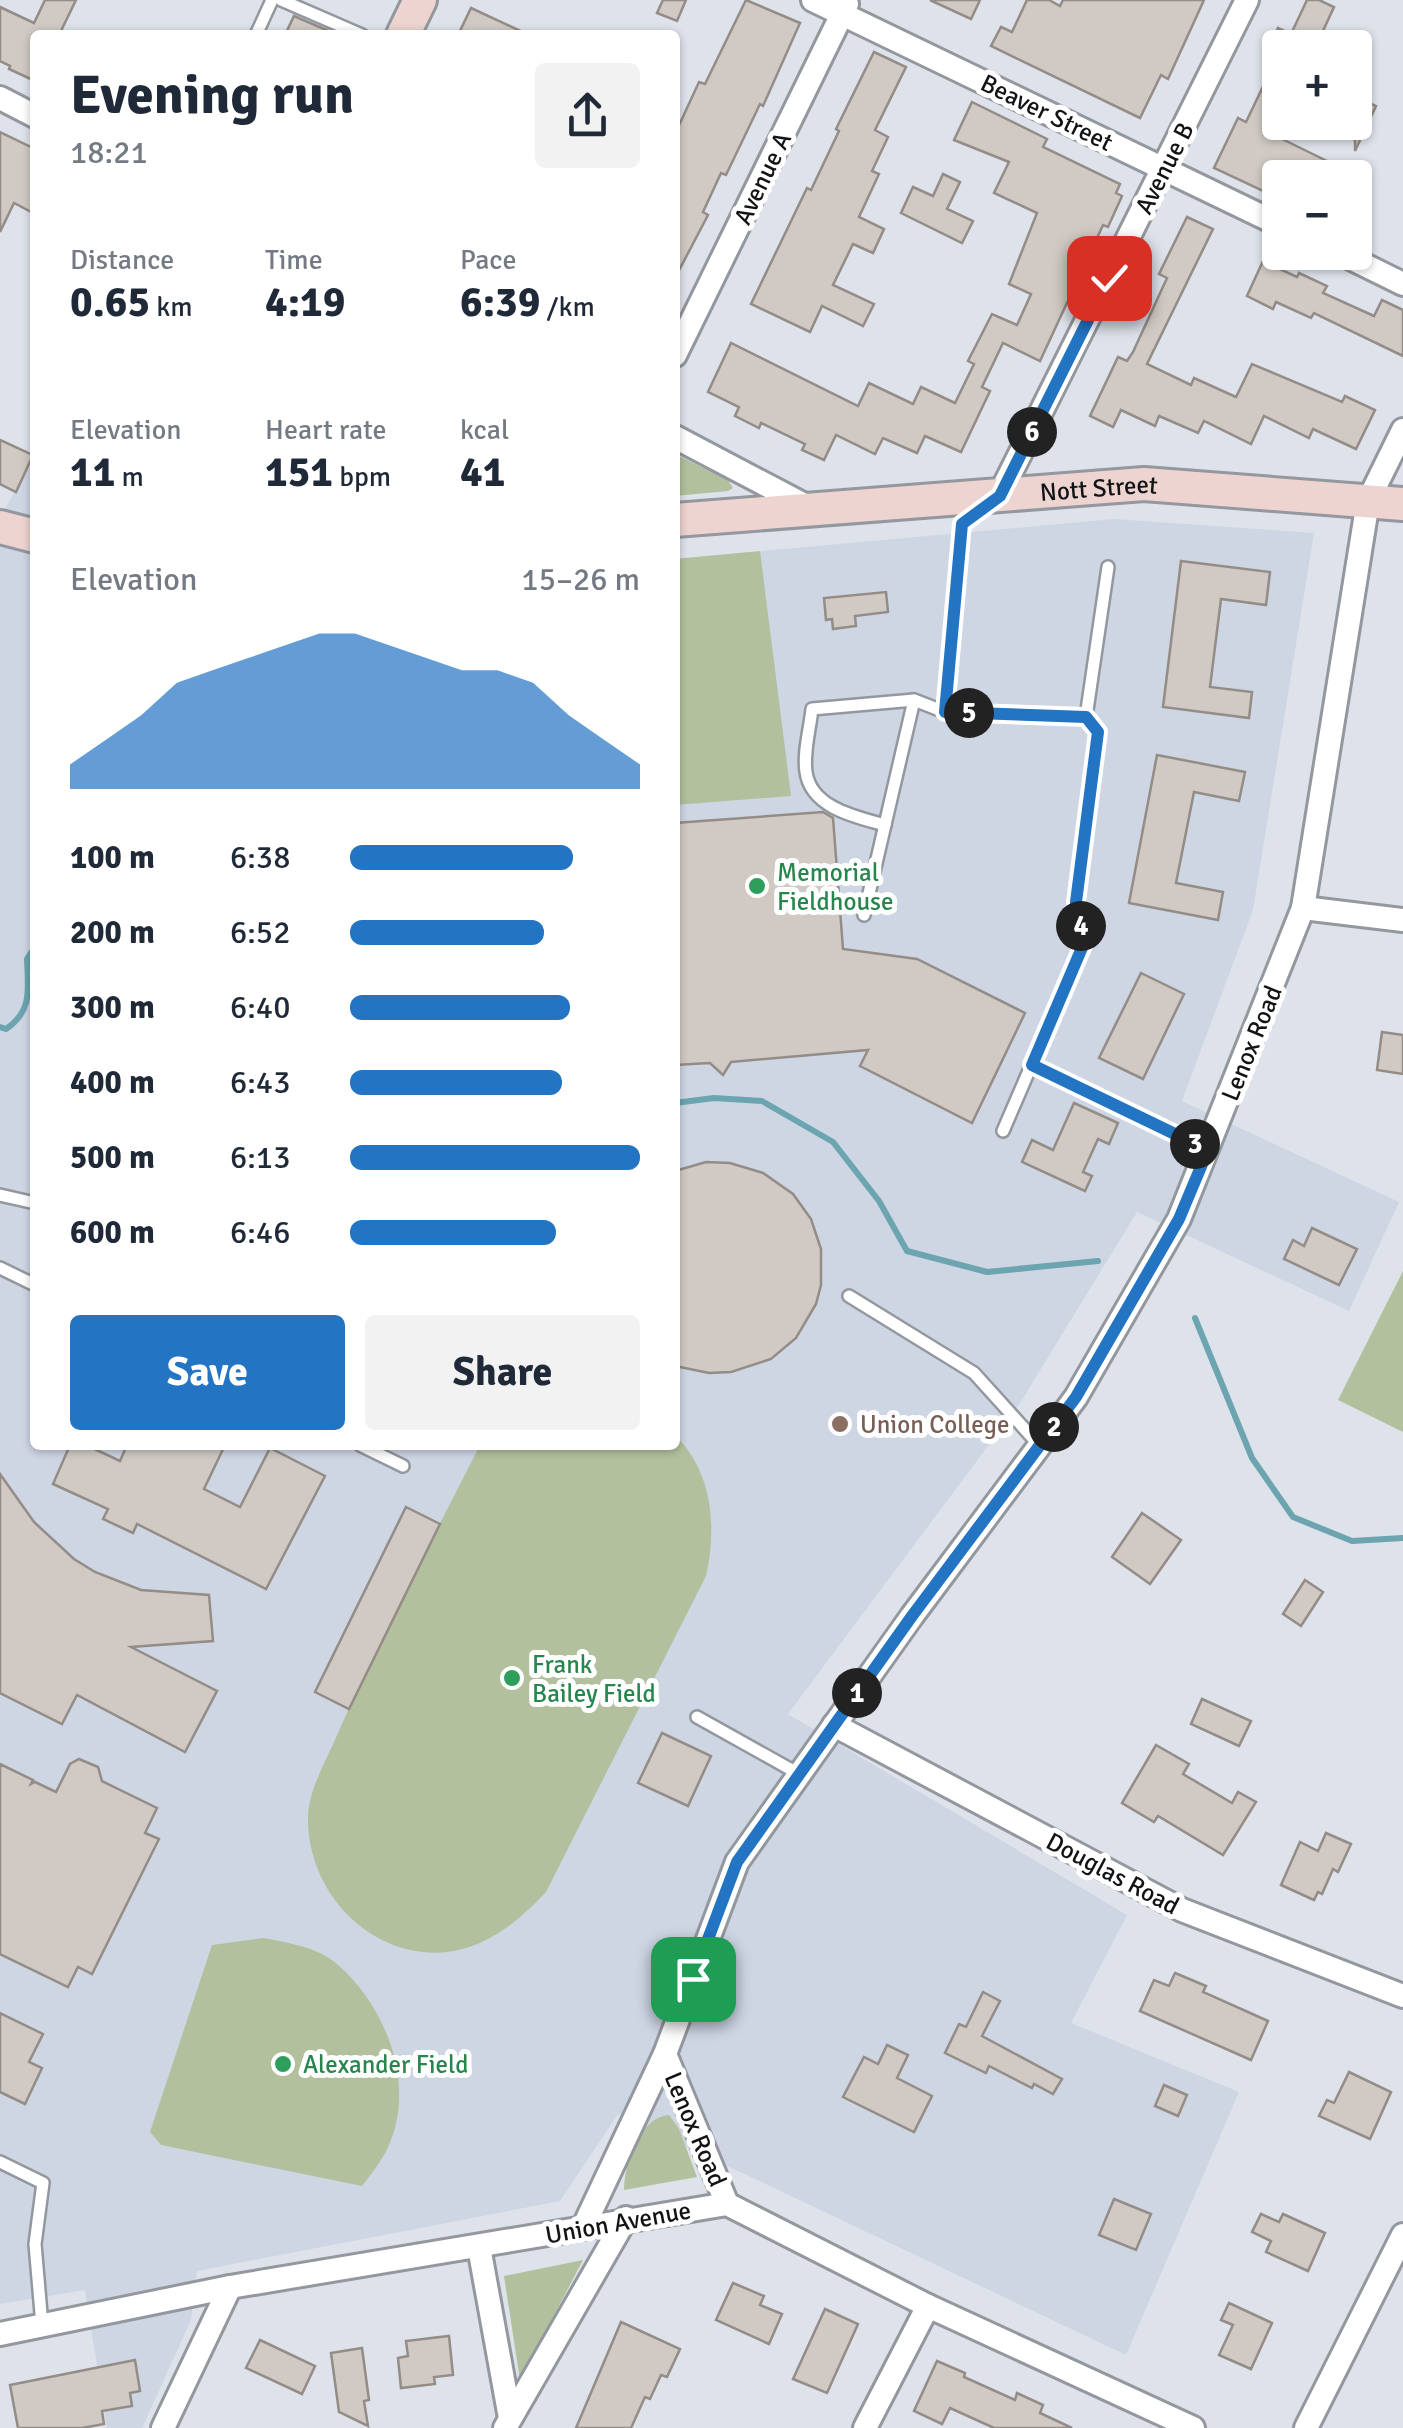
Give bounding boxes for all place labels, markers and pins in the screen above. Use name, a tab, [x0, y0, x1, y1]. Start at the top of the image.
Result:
pin	[1067, 236, 1152, 321]
pin: 6	[1007, 407, 1057, 457]
pin: 5	[944, 688, 994, 738]
place label: Memorial Fieldhouse	[777, 857, 894, 917]
marker: Memorial Fieldhouse	[746, 875, 768, 897]
pin: 4	[1056, 901, 1106, 951]
pin: 3	[1170, 1119, 1220, 1169]
pin: 2	[1029, 1402, 1079, 1452]
place label: Union College	[860, 1409, 1010, 1440]
marker: Union College	[829, 1413, 851, 1435]
place label: Frank Bailey Field	[532, 1649, 656, 1709]
marker: Frank Bailey Field	[501, 1667, 523, 1689]
pin: 1	[832, 1668, 882, 1718]
pin	[651, 1937, 736, 2022]
place label: Alexander Field	[303, 2049, 469, 2080]
marker: Alexander Field	[272, 2053, 294, 2075]

